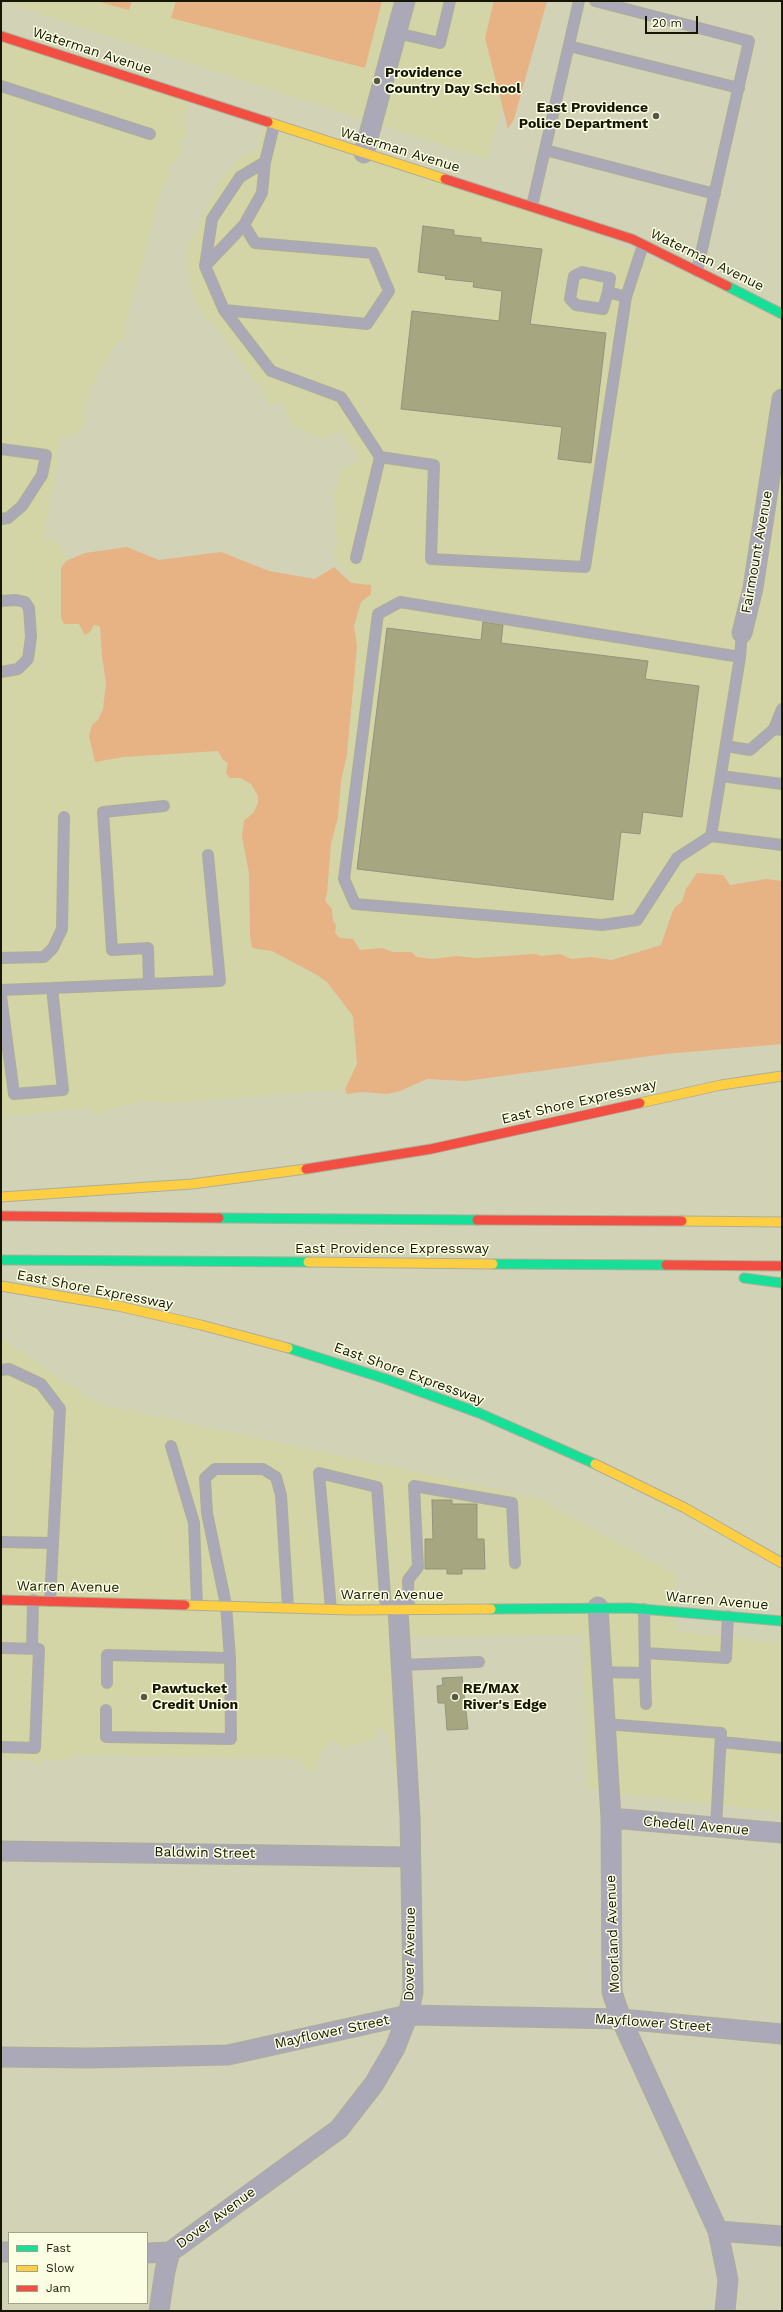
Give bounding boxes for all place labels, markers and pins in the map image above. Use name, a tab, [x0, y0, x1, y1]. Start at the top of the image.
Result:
place label: Providence Country Day School	[385, 65, 521, 98]
marker: Providence Country Day School	[372, 76, 382, 86]
place label: East Providence Police Department	[519, 100, 648, 132]
marker: East Providence Police Department	[651, 111, 661, 121]
place label: Pawtucket Credit Union	[152, 1681, 238, 1714]
place label: RE/MAX River's Edge	[463, 1681, 547, 1714]
marker: Pawtucket Credit Union	[139, 1692, 149, 1702]
marker: RE/MAX River's Edge	[450, 1692, 460, 1702]

